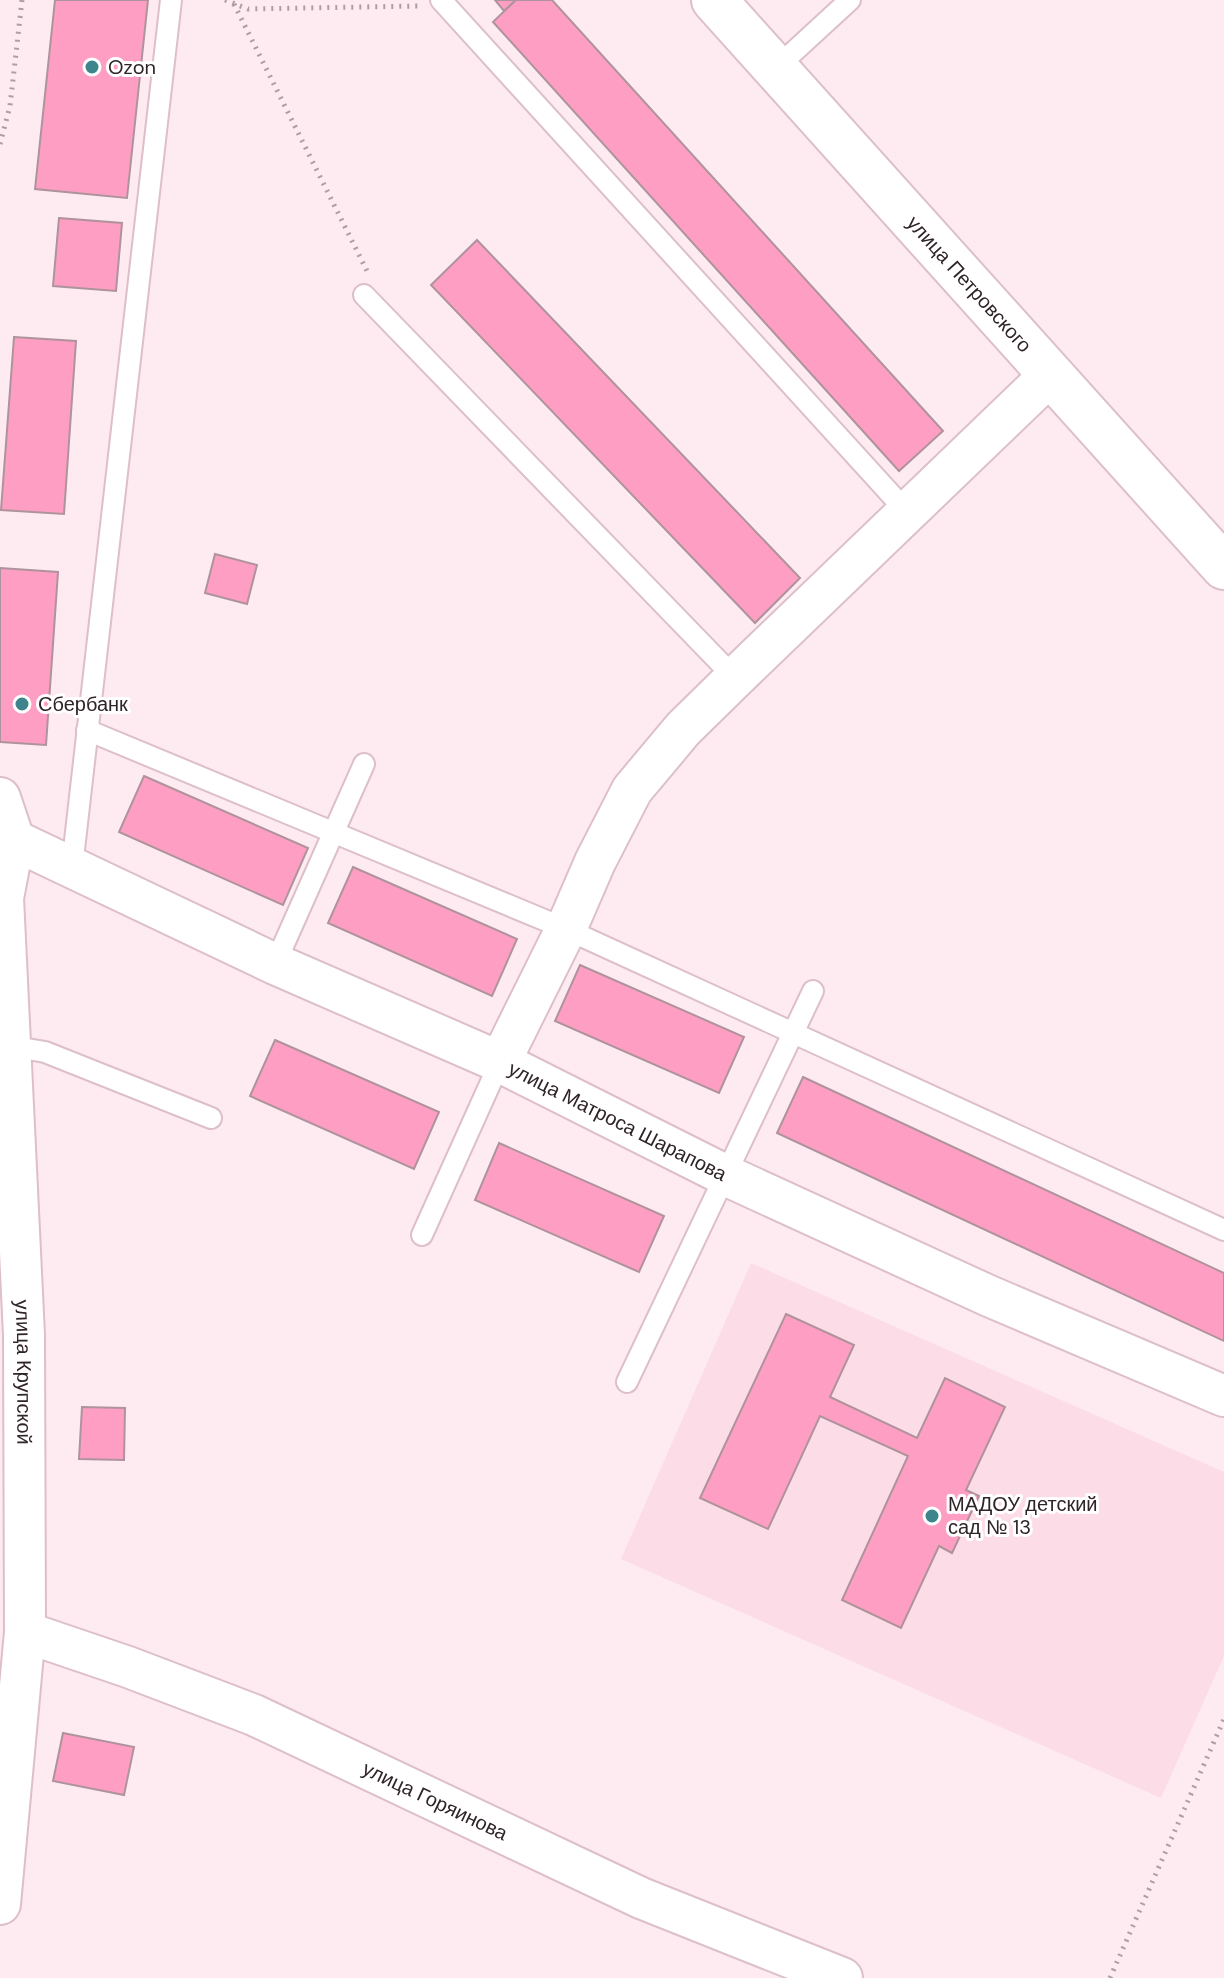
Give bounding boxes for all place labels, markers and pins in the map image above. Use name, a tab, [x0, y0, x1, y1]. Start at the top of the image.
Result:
place label: Ozon	[108, 54, 156, 80]
marker: Ozon	[83, 58, 101, 76]
place label: Сбербанк	[38, 691, 128, 717]
marker: Сбербанк	[13, 695, 31, 713]
place label: МАДОУ детский сад № 13	[948, 1491, 1098, 1540]
marker: МАДОУ детский сад № 13	[923, 1507, 941, 1525]

